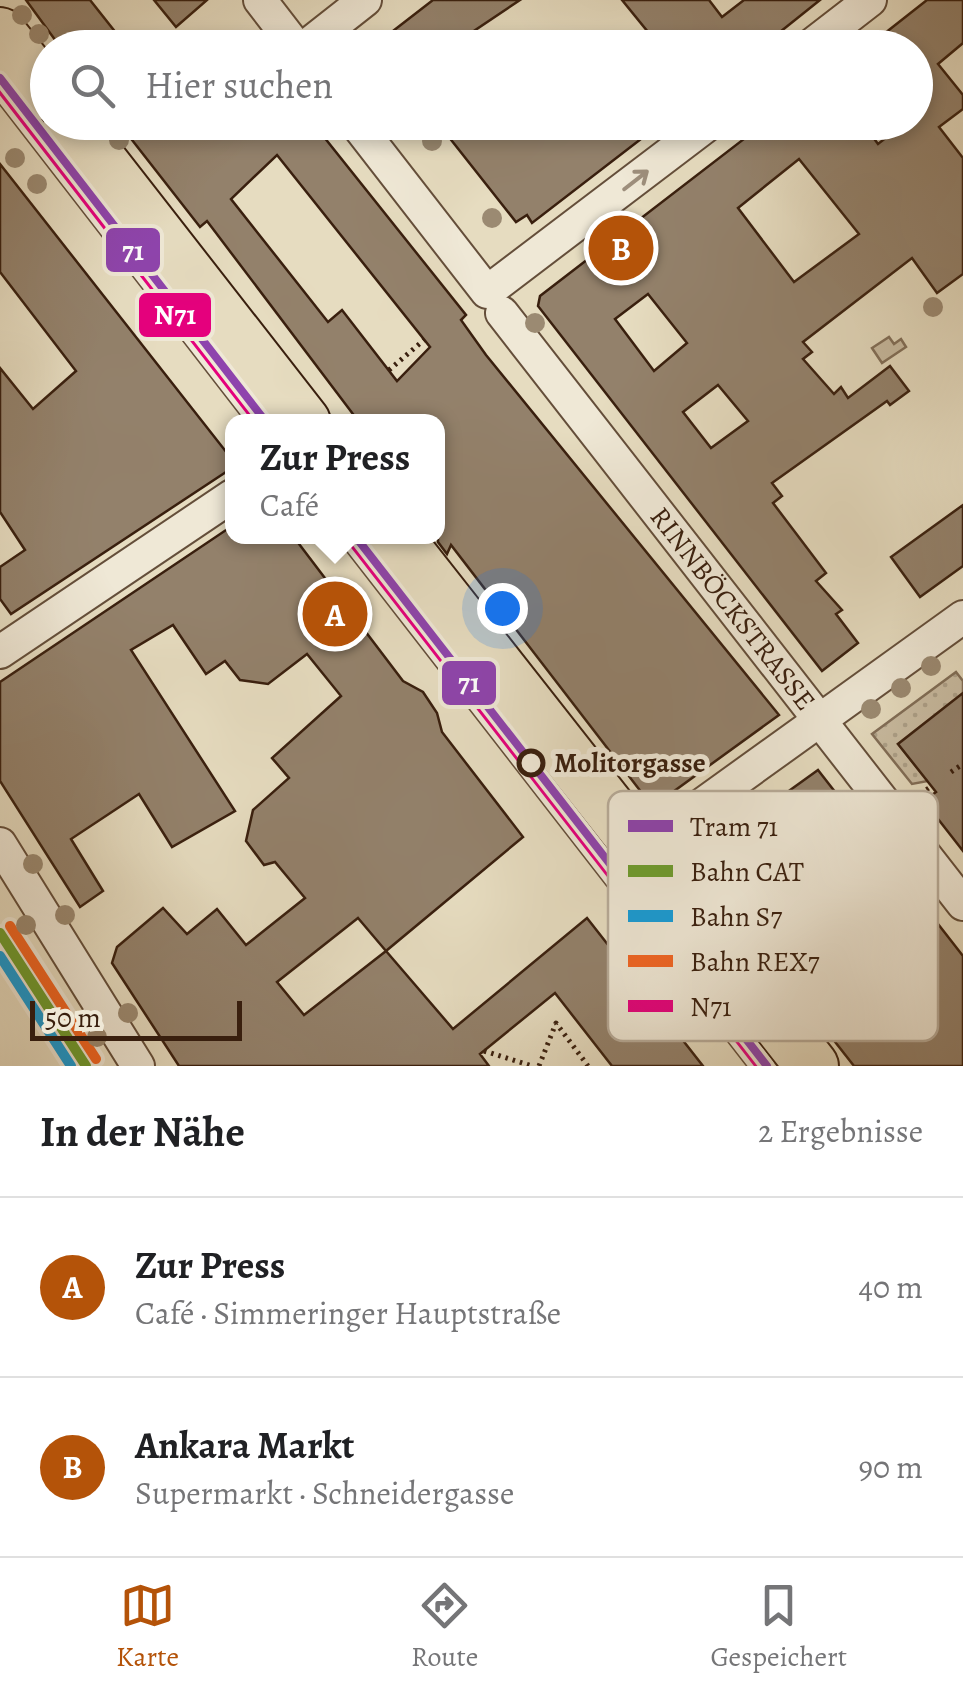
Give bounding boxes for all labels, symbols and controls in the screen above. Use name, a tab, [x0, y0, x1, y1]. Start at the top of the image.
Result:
search box	[30, 30, 933, 140]
icon: search	[65, 58, 120, 113]
text: Hier suchen	[145, 59, 333, 111]
one-way arrow	[622, 169, 648, 191]
pin: B	[588, 210, 654, 286]
line badge: 71	[104, 226, 162, 274]
text: 71	[122, 232, 144, 270]
line badge: N71	[137, 291, 213, 339]
text: N71	[154, 296, 196, 334]
popup	[225, 414, 445, 544]
text: Zur Press	[260, 431, 410, 483]
text: Café	[260, 483, 319, 527]
street label: RINNBÖCKSTRASSE	[641, 499, 824, 718]
pin: A	[302, 576, 368, 652]
your location	[477, 583, 528, 634]
line badge: 71	[440, 659, 498, 707]
text: 71	[458, 664, 480, 702]
place label: Molitorgasse	[554, 744, 706, 782]
marker: Molitorgasse	[518, 750, 544, 776]
legend	[608, 791, 938, 1041]
text: Tram 71	[690, 808, 778, 846]
text: Bahn CAT	[690, 853, 804, 891]
text: Bahn S7	[690, 898, 782, 936]
text: Bahn REX7	[690, 943, 820, 981]
text: N71	[690, 988, 731, 1026]
scale bar	[30, 996, 242, 1040]
text: 50 m	[45, 999, 101, 1037]
text: In der Nähe	[40, 1103, 245, 1160]
text: 2 Ergebnisse	[758, 1109, 923, 1153]
text: Zur Press	[135, 1239, 285, 1291]
text: A	[62, 1265, 83, 1309]
text: 40 m	[858, 1265, 923, 1309]
text: Café · Simmeringer Hauptstraße	[135, 1291, 561, 1335]
text: Ankara Markt	[135, 1419, 354, 1471]
text: B	[62, 1445, 83, 1489]
text: 90 m	[858, 1445, 923, 1489]
text: Supermarkt · Schneidergasse	[135, 1471, 514, 1515]
tab: Karte	[116, 1578, 179, 1676]
tab: Route	[411, 1578, 478, 1676]
tab: Gespeichert	[710, 1578, 847, 1676]

